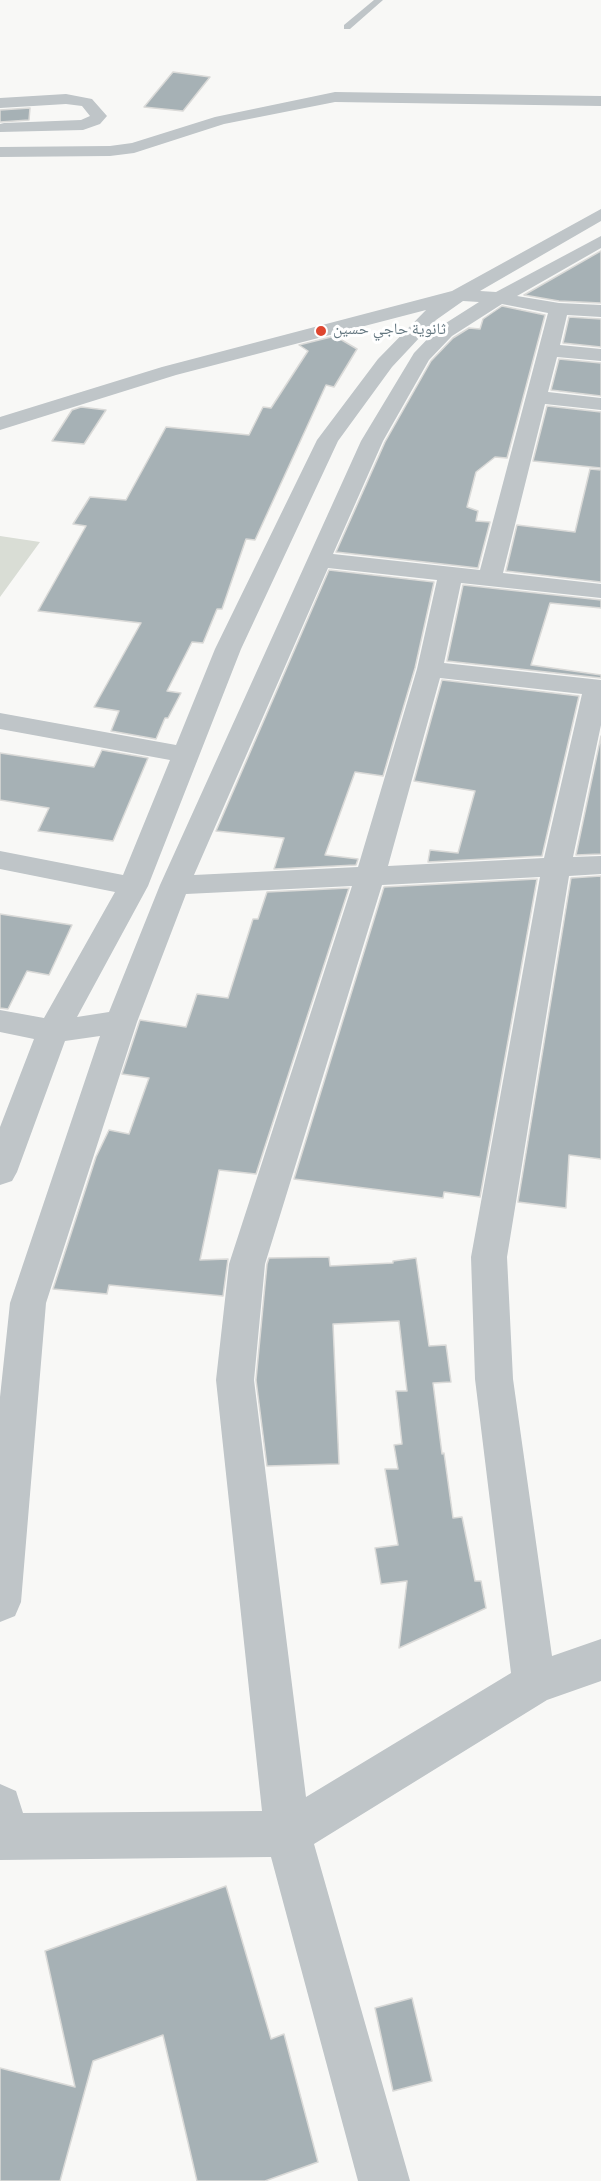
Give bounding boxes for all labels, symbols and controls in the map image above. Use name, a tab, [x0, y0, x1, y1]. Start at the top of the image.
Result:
place label: ثانوية حاجي حسين	[333, 321, 446, 341]
marker: ثانوية حاجي حسين	[314, 324, 328, 338]

